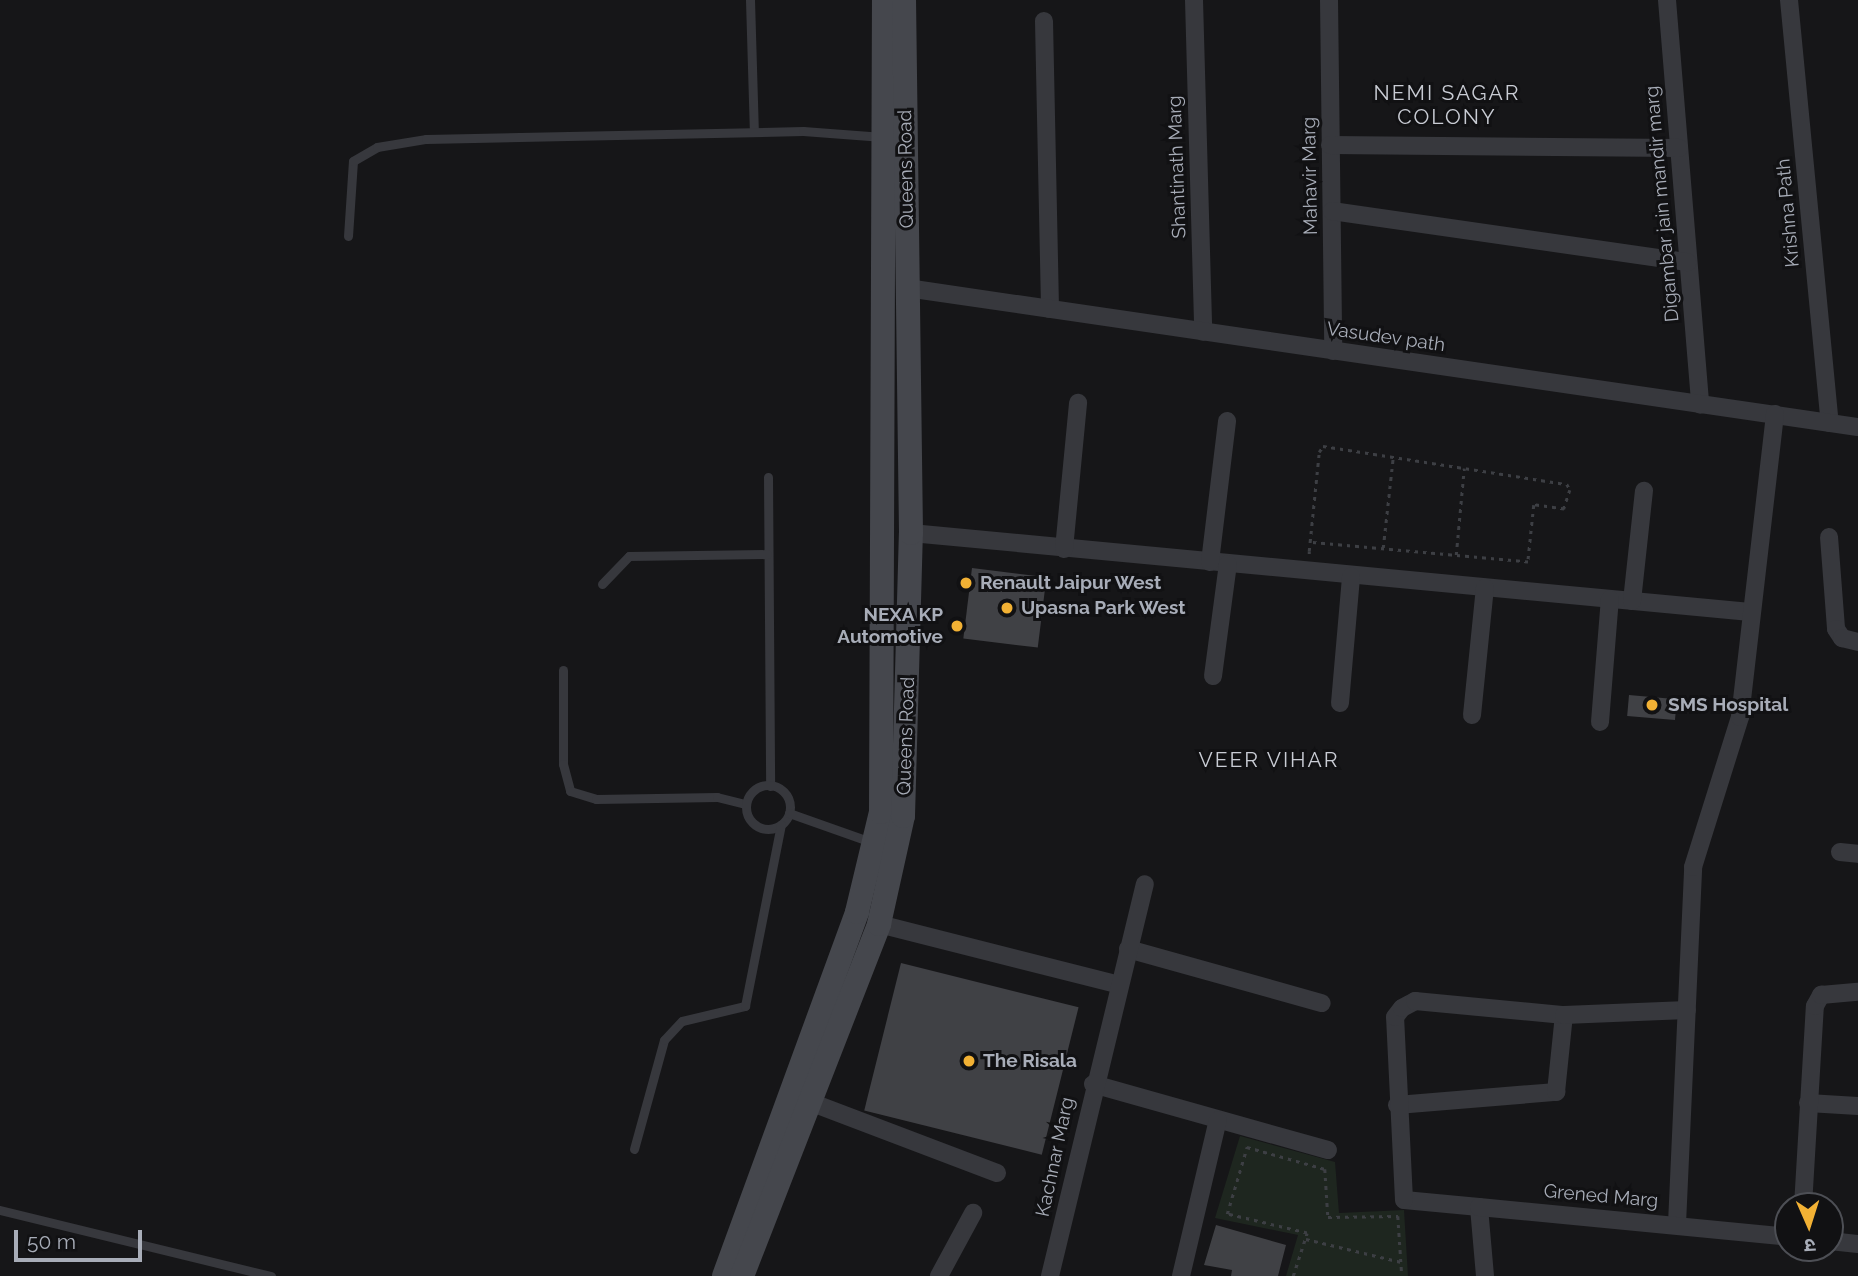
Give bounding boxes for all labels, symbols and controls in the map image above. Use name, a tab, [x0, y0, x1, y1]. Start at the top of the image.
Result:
district label: NEMI SAGAR COLONY	[1375, 80, 1519, 130]
street label: Digambar jain mandir marg	[1640, 85, 1684, 323]
street label: Shantinath Marg	[1163, 95, 1191, 239]
street label: Queens Road	[894, 110, 918, 228]
street label: Mahavir Marg	[1298, 116, 1322, 236]
street label: Krishna Path	[1772, 158, 1804, 268]
street label: Vasudev path	[1325, 317, 1447, 357]
place label: Renault Jaipur West	[980, 572, 1163, 594]
marker: Renault Jaipur West	[958, 575, 974, 591]
place label: Upasna Park West	[1021, 597, 1186, 619]
marker: Upasna Park West	[999, 600, 1015, 616]
place label: NEXA KP Automotive	[837, 604, 943, 648]
marker: NEXA KP Automotive	[949, 618, 965, 634]
street label: Queens Road	[893, 676, 919, 796]
place label: SMS Hospital	[1668, 694, 1788, 716]
marker: SMS Hospital	[1642, 695, 1662, 715]
district label: VEER VIHAR	[1199, 747, 1339, 773]
place label: The Risala	[983, 1050, 1077, 1072]
marker: The Risala	[961, 1053, 977, 1069]
street label: Kachnar Marg	[1031, 1095, 1079, 1219]
street label: Grened Marg	[1543, 1180, 1659, 1212]
north arrow	[1774, 1192, 1844, 1262]
scale bar	[18, 1216, 145, 1260]
text: 50 m	[27, 1229, 76, 1254]
text: उ	[1804, 1235, 1816, 1257]

